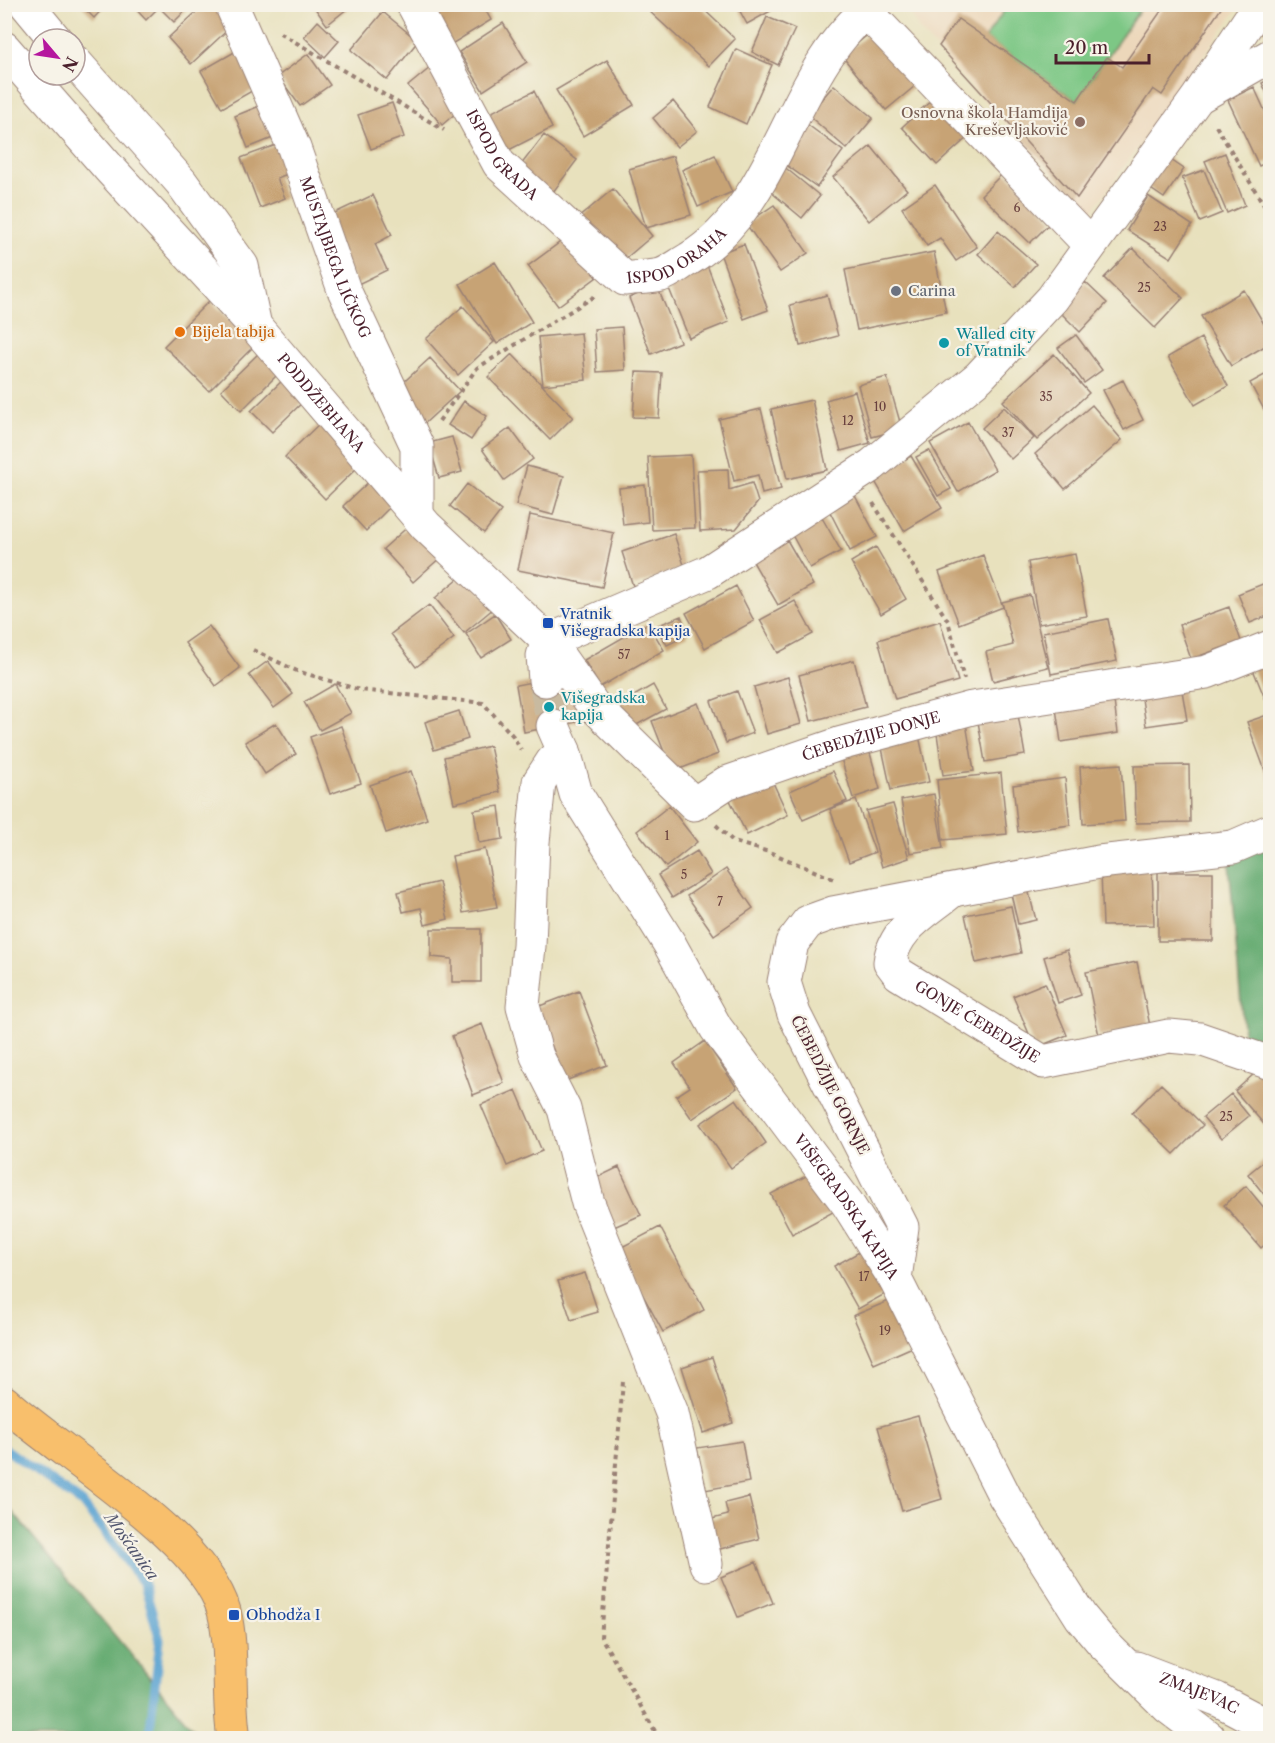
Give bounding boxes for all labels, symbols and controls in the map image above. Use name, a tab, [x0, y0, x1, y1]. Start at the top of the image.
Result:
north arrow	[27, 27, 87, 87]
scale bar	[1056, 27, 1149, 65]
text: 20 m	[1065, 37, 1109, 59]
text: N	[58, 53, 82, 75]
place label: Osnovna škola Hamdija Kreševljaković	[901, 103, 1068, 139]
street label: ISPOD GRADA	[462, 106, 543, 205]
marker: Osnovna škola Hamdija Kreševljaković	[1073, 115, 1087, 129]
street label: MUSTAJBEGA LIČKOG	[296, 174, 375, 341]
house number: 6	[1013, 200, 1021, 215]
house number: 23	[1153, 219, 1167, 234]
street label: ISPOD ORAHA	[626, 223, 731, 288]
house number: 25	[1137, 280, 1151, 295]
place label: Carina	[908, 281, 956, 300]
marker: Carina	[889, 284, 903, 298]
place label: Bijela tabija	[192, 322, 275, 341]
place label: Walled city of Vratnik	[955, 324, 1036, 360]
marker: Bijela tabija	[173, 325, 187, 339]
marker: Walled city of Vratnik	[937, 336, 951, 350]
street label: PODDŽEBHANA	[274, 349, 370, 457]
house number: 35	[1039, 389, 1053, 404]
house number: 10	[874, 399, 886, 414]
house number: 12	[842, 413, 854, 428]
house number: 37	[1002, 425, 1014, 440]
place label: Vratnik Višegradska kapija	[559, 604, 690, 640]
marker: Vratnik Višegradska kapija	[541, 616, 555, 630]
house number: 57	[618, 647, 630, 662]
place label: Višegradska kapija	[560, 688, 645, 724]
marker: Višegradska kapija	[542, 700, 556, 714]
street label: ĆEBEDŽIJE DONJE	[799, 707, 942, 765]
house number: 1	[664, 828, 670, 843]
house number: 5	[681, 867, 687, 882]
house number: 7	[717, 894, 723, 909]
street label: GONJE ĆEBEDŽIJE	[911, 976, 1043, 1067]
street label: ĆEBEDŽIJE GORNJE	[787, 1012, 874, 1158]
house number: 25	[1219, 1109, 1233, 1124]
street label: VIŠEGRADSKA KAPIJA	[789, 1129, 903, 1284]
house number: 17	[859, 1269, 870, 1284]
house number: 19	[879, 1323, 891, 1338]
water label: Mošćanica	[100, 1507, 163, 1584]
place label: Obhodža I	[246, 1605, 320, 1624]
marker: Obhodža I	[227, 1608, 241, 1622]
street label: ZMAJEVAC	[1157, 1668, 1242, 1718]

